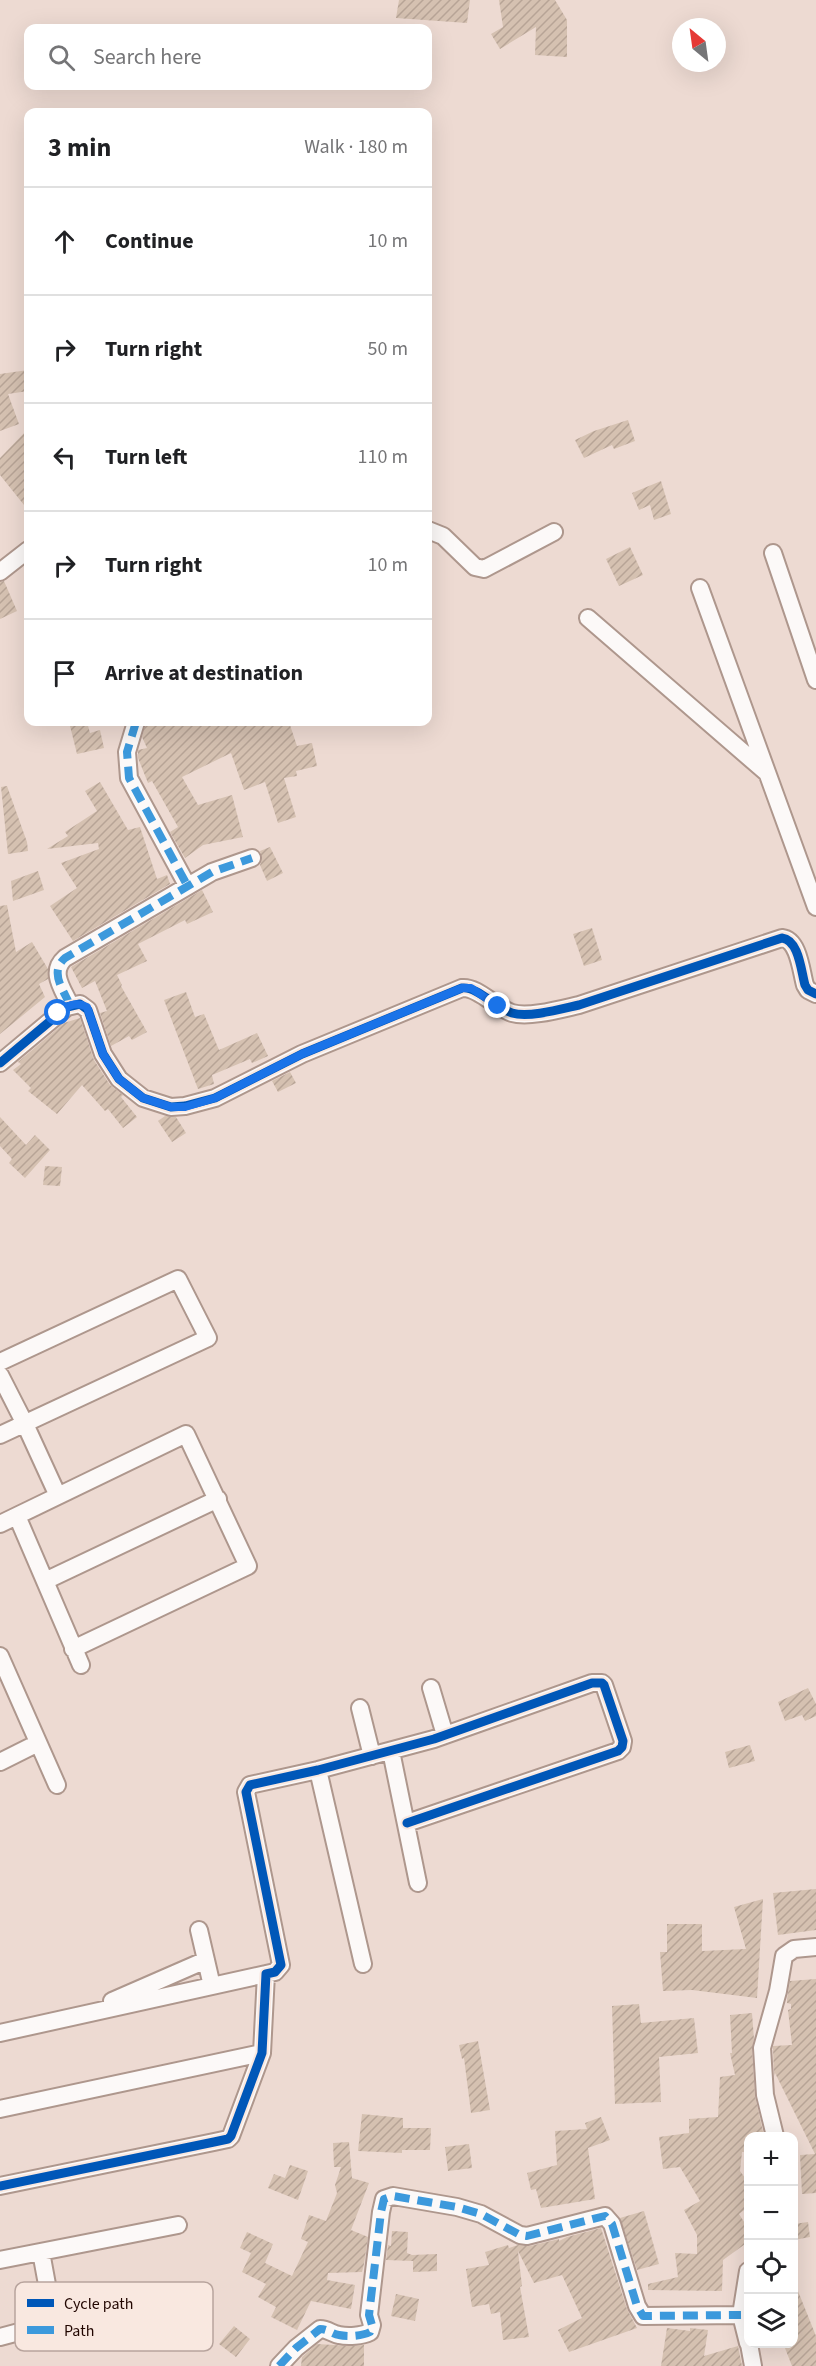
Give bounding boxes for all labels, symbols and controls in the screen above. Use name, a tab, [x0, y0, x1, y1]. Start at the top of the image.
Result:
north arrow	[672, 18, 726, 72]
search box	[24, 24, 432, 90]
icon: search	[45, 41, 78, 74]
text: Search here	[93, 41, 201, 73]
text: 3 min	[48, 129, 111, 166]
text: Walk · 180 m	[304, 133, 408, 161]
icon: ahead	[48, 225, 81, 258]
text: Continue	[105, 225, 194, 257]
text: 10 m	[368, 227, 408, 255]
icon: right	[48, 333, 81, 366]
text: Turn right	[105, 333, 202, 365]
text: 50 m	[368, 335, 408, 363]
icon: left	[48, 441, 81, 474]
text: Turn left	[105, 441, 187, 473]
text: 110 m	[358, 443, 408, 471]
icon: right	[48, 549, 81, 582]
text: Turn right	[105, 549, 202, 581]
text: 10 m	[368, 551, 408, 579]
icon: arrive	[48, 657, 81, 690]
text: Arrive at destination	[105, 657, 303, 689]
route end	[484, 992, 510, 1018]
route start	[44, 999, 70, 1025]
map controls	[744, 2132, 798, 2348]
button: +	[744, 2132, 798, 2186]
button: −	[744, 2186, 798, 2240]
button: locate	[744, 2240, 798, 2294]
legend	[15, 2282, 213, 2351]
text: Cycle path	[64, 2293, 133, 2315]
button: layers	[744, 2294, 798, 2348]
text: Path	[64, 2320, 94, 2342]

